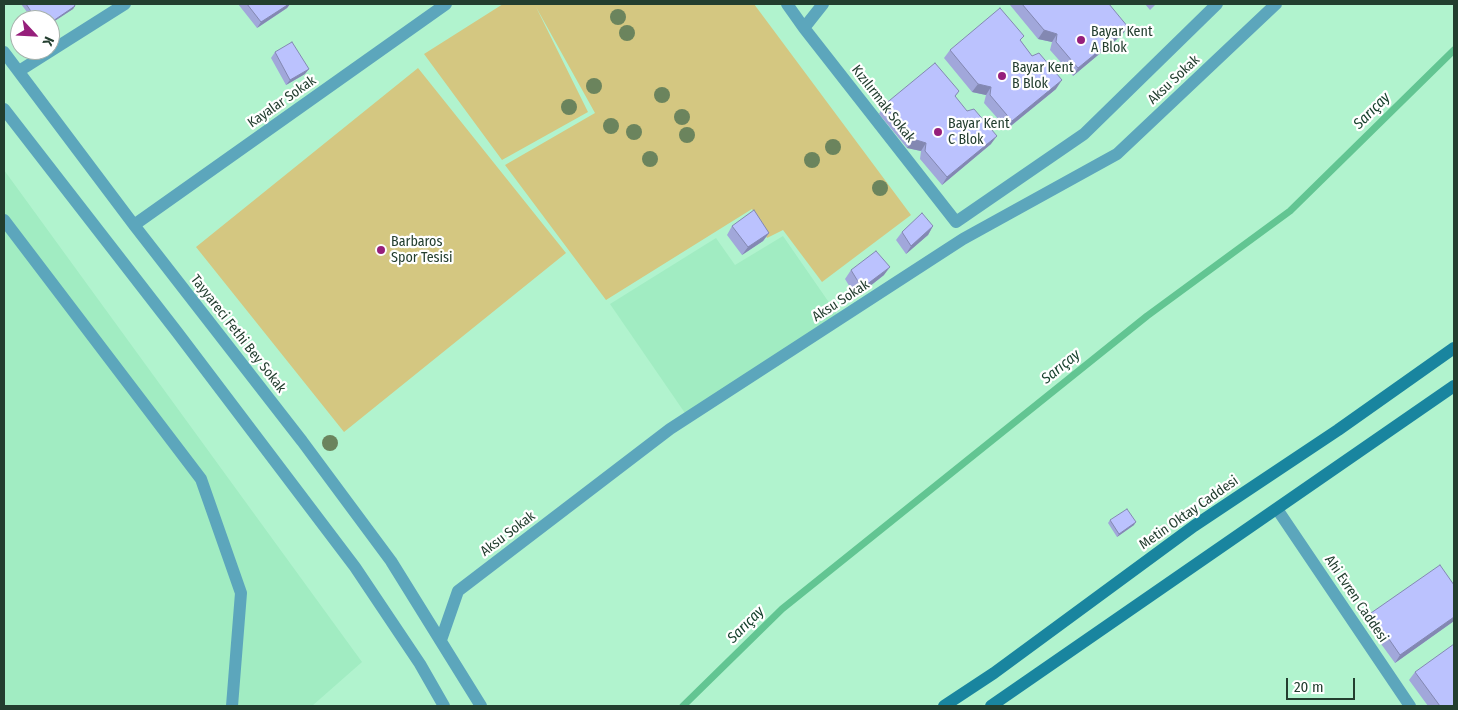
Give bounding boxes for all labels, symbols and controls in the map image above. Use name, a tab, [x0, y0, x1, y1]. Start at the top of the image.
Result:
north arrow	[10, 10, 60, 60]
place label: Bayar Kent A Blok	[1091, 24, 1152, 56]
text: K	[39, 34, 58, 48]
marker: Bayar Kent A Blok	[1075, 34, 1087, 46]
street label: Aksu Sokak	[1145, 52, 1203, 108]
place label: Bayar Kent B Blok	[1012, 60, 1073, 92]
street label: Kızılırmak Sokak	[848, 62, 918, 146]
marker: Bayar Kent B Blok	[996, 70, 1008, 82]
street label: Kayalar Sokak	[245, 72, 319, 132]
water label: Sarıçay	[1350, 89, 1394, 133]
place label: Bayar Kent C Blok	[948, 116, 1009, 148]
marker: Bayar Kent C Blok	[932, 126, 944, 138]
place label: Barbaros Spor Tesisi	[391, 234, 453, 266]
marker: Barbaros Spor Tesisi	[375, 244, 387, 256]
street label: Tayyareci Fethi Bey Sokak	[187, 272, 289, 396]
street label: Aksu Sokak	[809, 276, 873, 326]
water label: Sarıçay	[1038, 346, 1084, 388]
street label: Metin Oktay Caddesi	[1136, 473, 1242, 553]
street label: Aksu Sokak	[477, 508, 539, 560]
street label: Ahi Evren Caddesi	[1321, 552, 1391, 646]
water label: Sarıçay	[724, 603, 768, 647]
scale bar	[1288, 668, 1357, 700]
text: 20 m	[1294, 678, 1324, 696]

